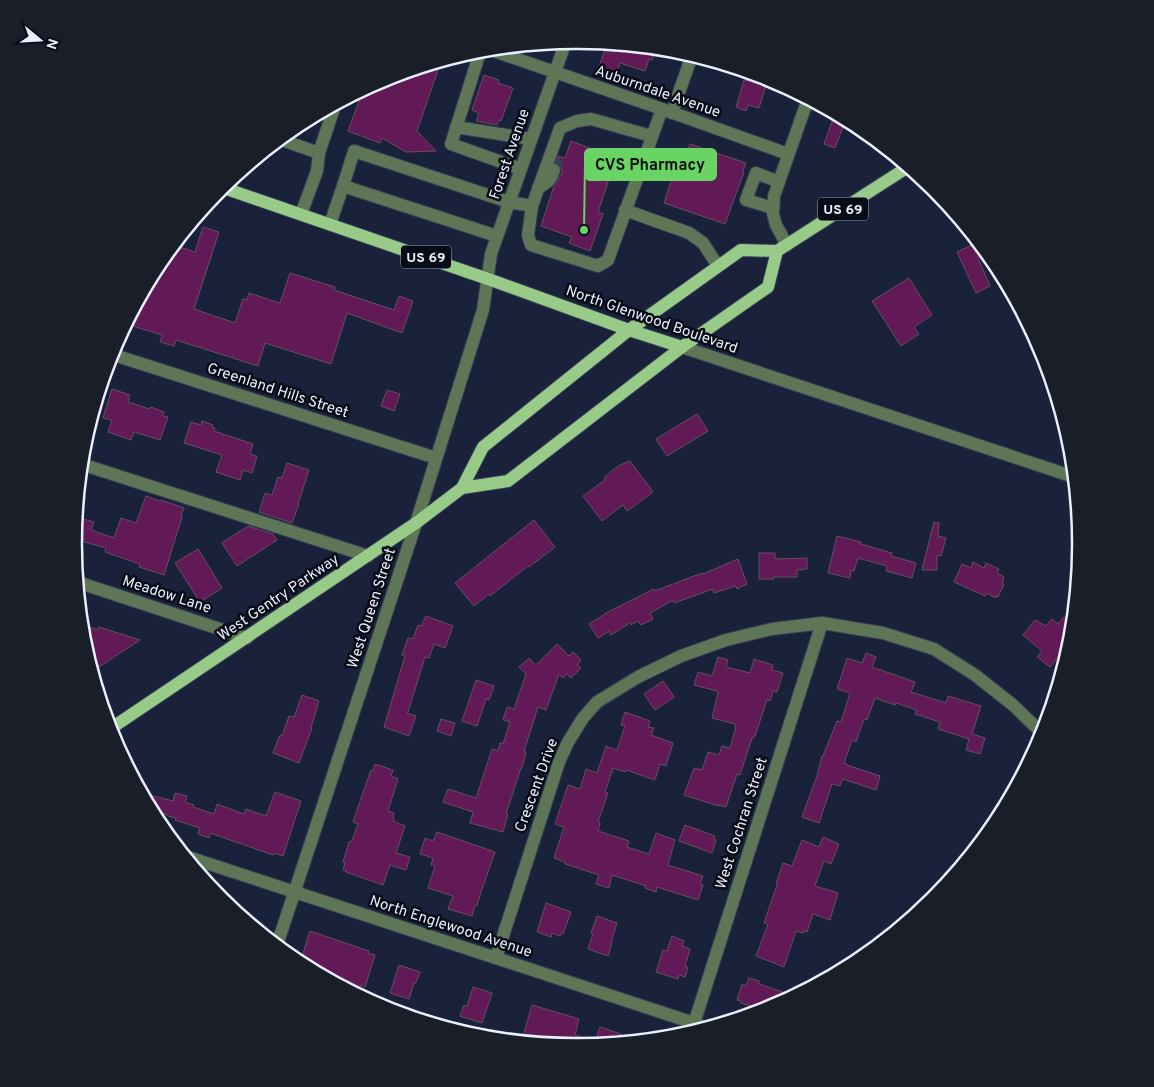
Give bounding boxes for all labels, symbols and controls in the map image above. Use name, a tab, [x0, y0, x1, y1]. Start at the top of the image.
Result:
north arrow	[15, 15, 65, 65]
text: N	[41, 36, 61, 51]
street label: Auburndale Avenue	[592, 62, 723, 123]
street label: Forest Avenue	[486, 107, 535, 202]
callout: CVS Pharmacy	[585, 149, 716, 180]
text: CVS Pharmacy	[595, 156, 705, 176]
road number: US 69	[818, 198, 868, 220]
road number: US 69	[401, 246, 451, 268]
street label: North Glenwood Boulevard	[563, 282, 740, 359]
street label: Greenland Hills Street	[204, 360, 351, 423]
street label: West Queen Street	[344, 546, 401, 671]
street label: West Gentry Parkway	[214, 550, 343, 646]
street label: Meadow Lane	[120, 572, 213, 619]
street label: Crescent Drive	[512, 736, 563, 835]
street label: West Cochran Street	[712, 755, 773, 892]
street label: North Englewood Avenue	[367, 892, 534, 963]

